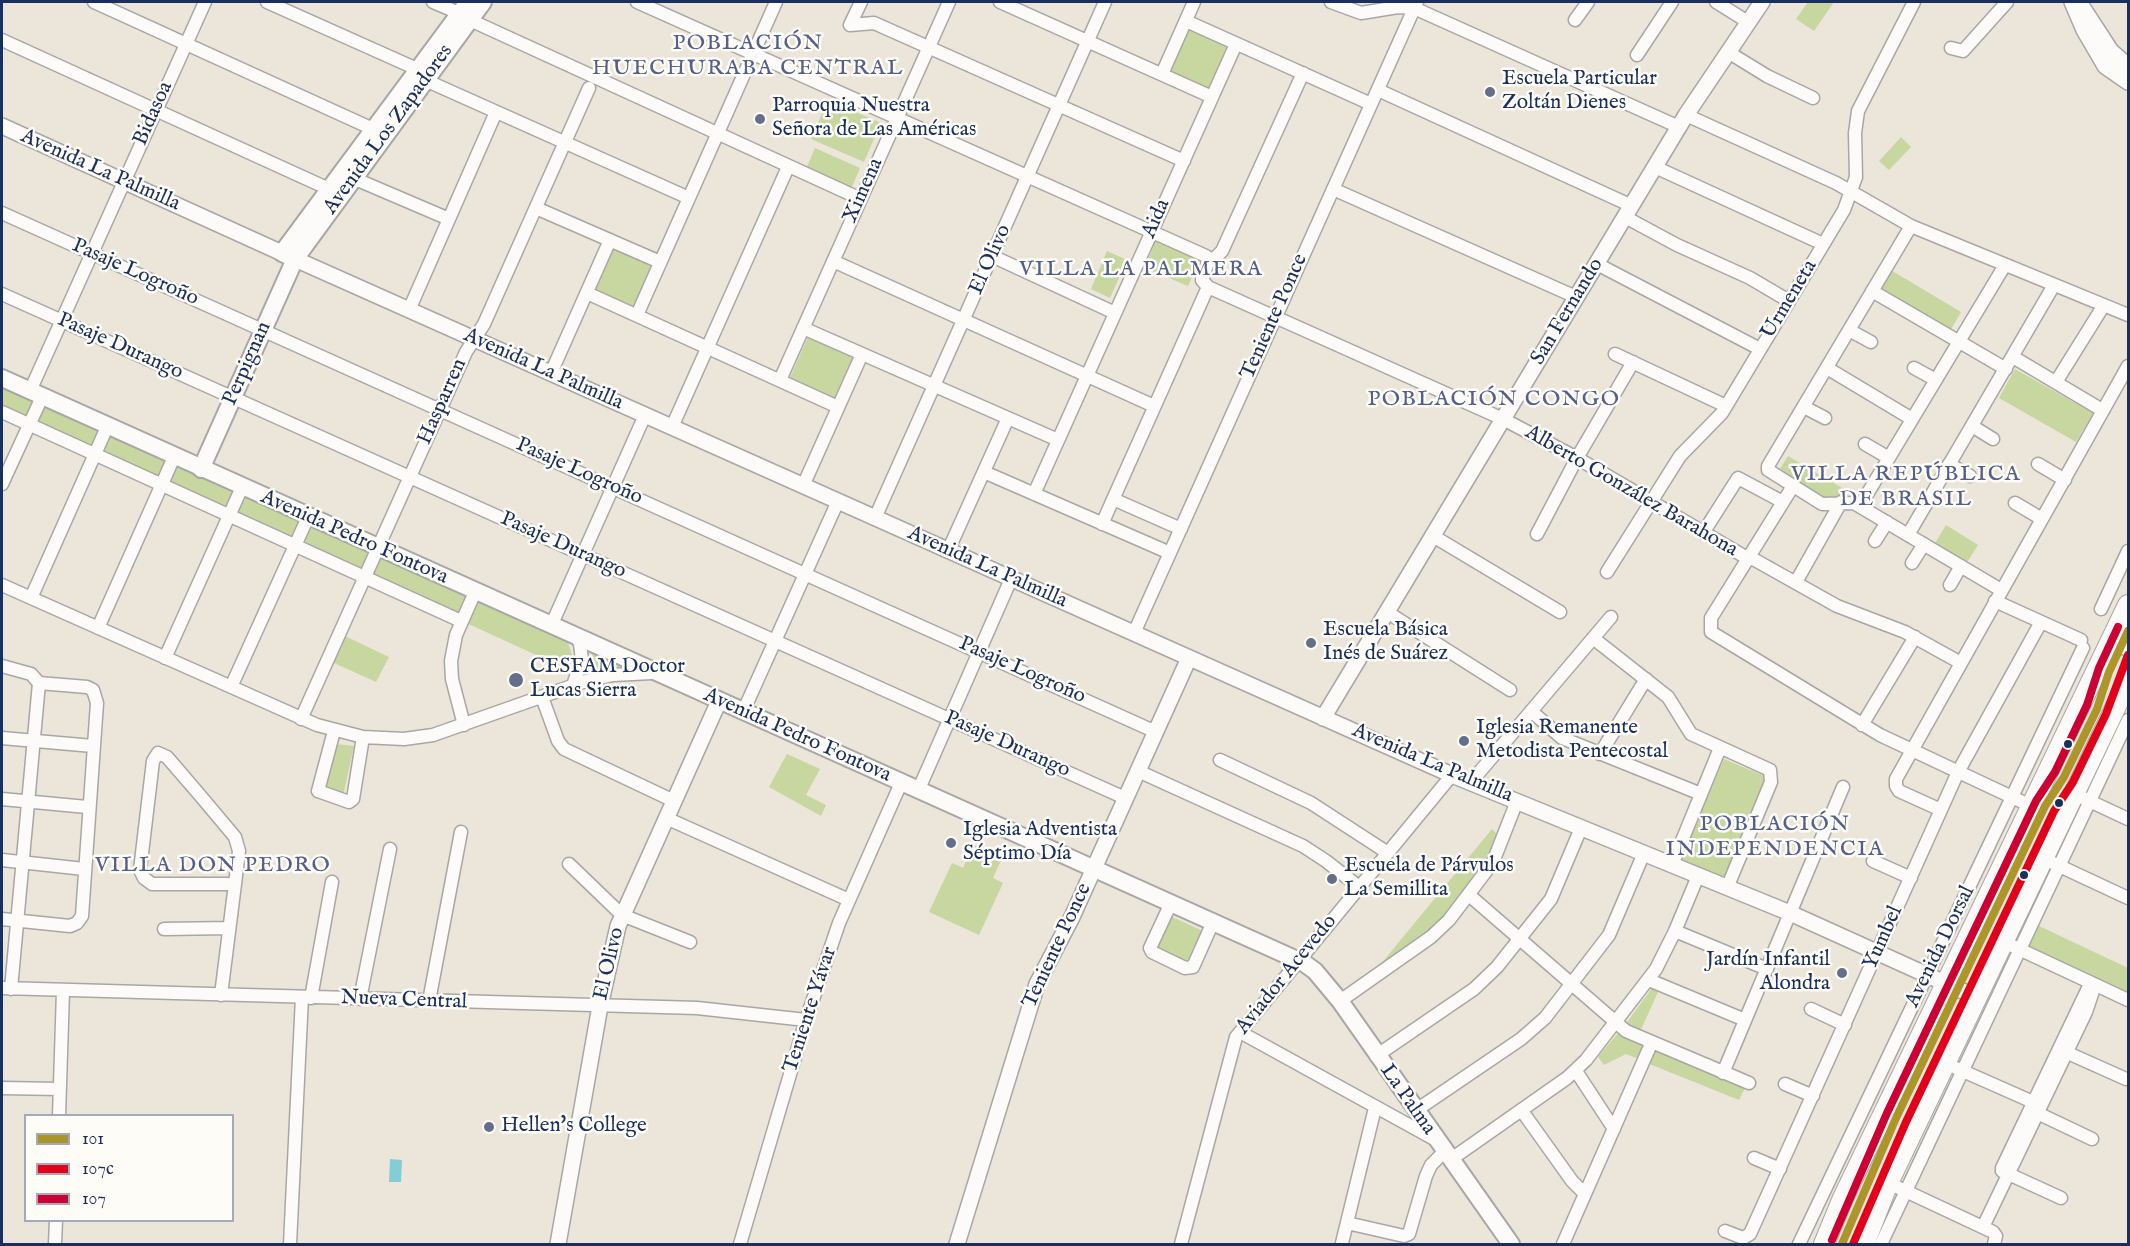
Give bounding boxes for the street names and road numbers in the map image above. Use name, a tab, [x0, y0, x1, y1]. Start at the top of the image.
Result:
street label: Avenida Los Zapadores	[319, 40, 459, 220]
street label: Bidasoa	[129, 78, 179, 150]
street label: Avenida La Palmilla	[16, 125, 184, 217]
street label: Ximena	[839, 155, 889, 227]
street label: Aida	[1137, 196, 1177, 242]
street label: El Olivo	[964, 221, 1018, 299]
street label: Pasaje Logroño	[68, 234, 202, 312]
street label: Teniente Ponce	[1236, 250, 1314, 384]
street label: San Fernando	[1526, 254, 1610, 370]
street label: Urmeneta	[1757, 256, 1823, 344]
street label: Pasaje Durango	[53, 308, 187, 386]
street label: Perpignan	[218, 318, 278, 410]
street label: Avenida La Palmilla	[459, 324, 627, 416]
street label: Hasparren	[413, 355, 473, 449]
street label: Alberto González Barahona	[1520, 421, 1742, 563]
street label: Pasaje Logroño	[512, 433, 646, 511]
street label: Avenida Pedro Fontova	[256, 485, 452, 591]
street label: Pasaje Durango	[496, 507, 630, 585]
street label: Avenida La Palmilla	[903, 522, 1071, 614]
street label: Pasaje Logroño	[955, 632, 1089, 710]
street label: Avenida Pedro Fontova	[699, 683, 895, 789]
street label: Pasaje Durango	[940, 706, 1074, 784]
street label: Avenida La Palmilla	[1348, 719, 1516, 809]
street label: Teniente Ponce	[1018, 880, 1098, 1012]
street label: Avenida Dorsal	[1901, 882, 1981, 1012]
street label: Yumbel	[1859, 902, 1909, 974]
street label: Aviador Acevedo	[1231, 910, 1343, 1040]
street label: El Olivo	[589, 925, 631, 1003]
street label: Teniente Yávar	[779, 944, 843, 1076]
street label: Nueva Central	[340, 986, 468, 1016]
street label: La Palma	[1374, 1060, 1440, 1140]

